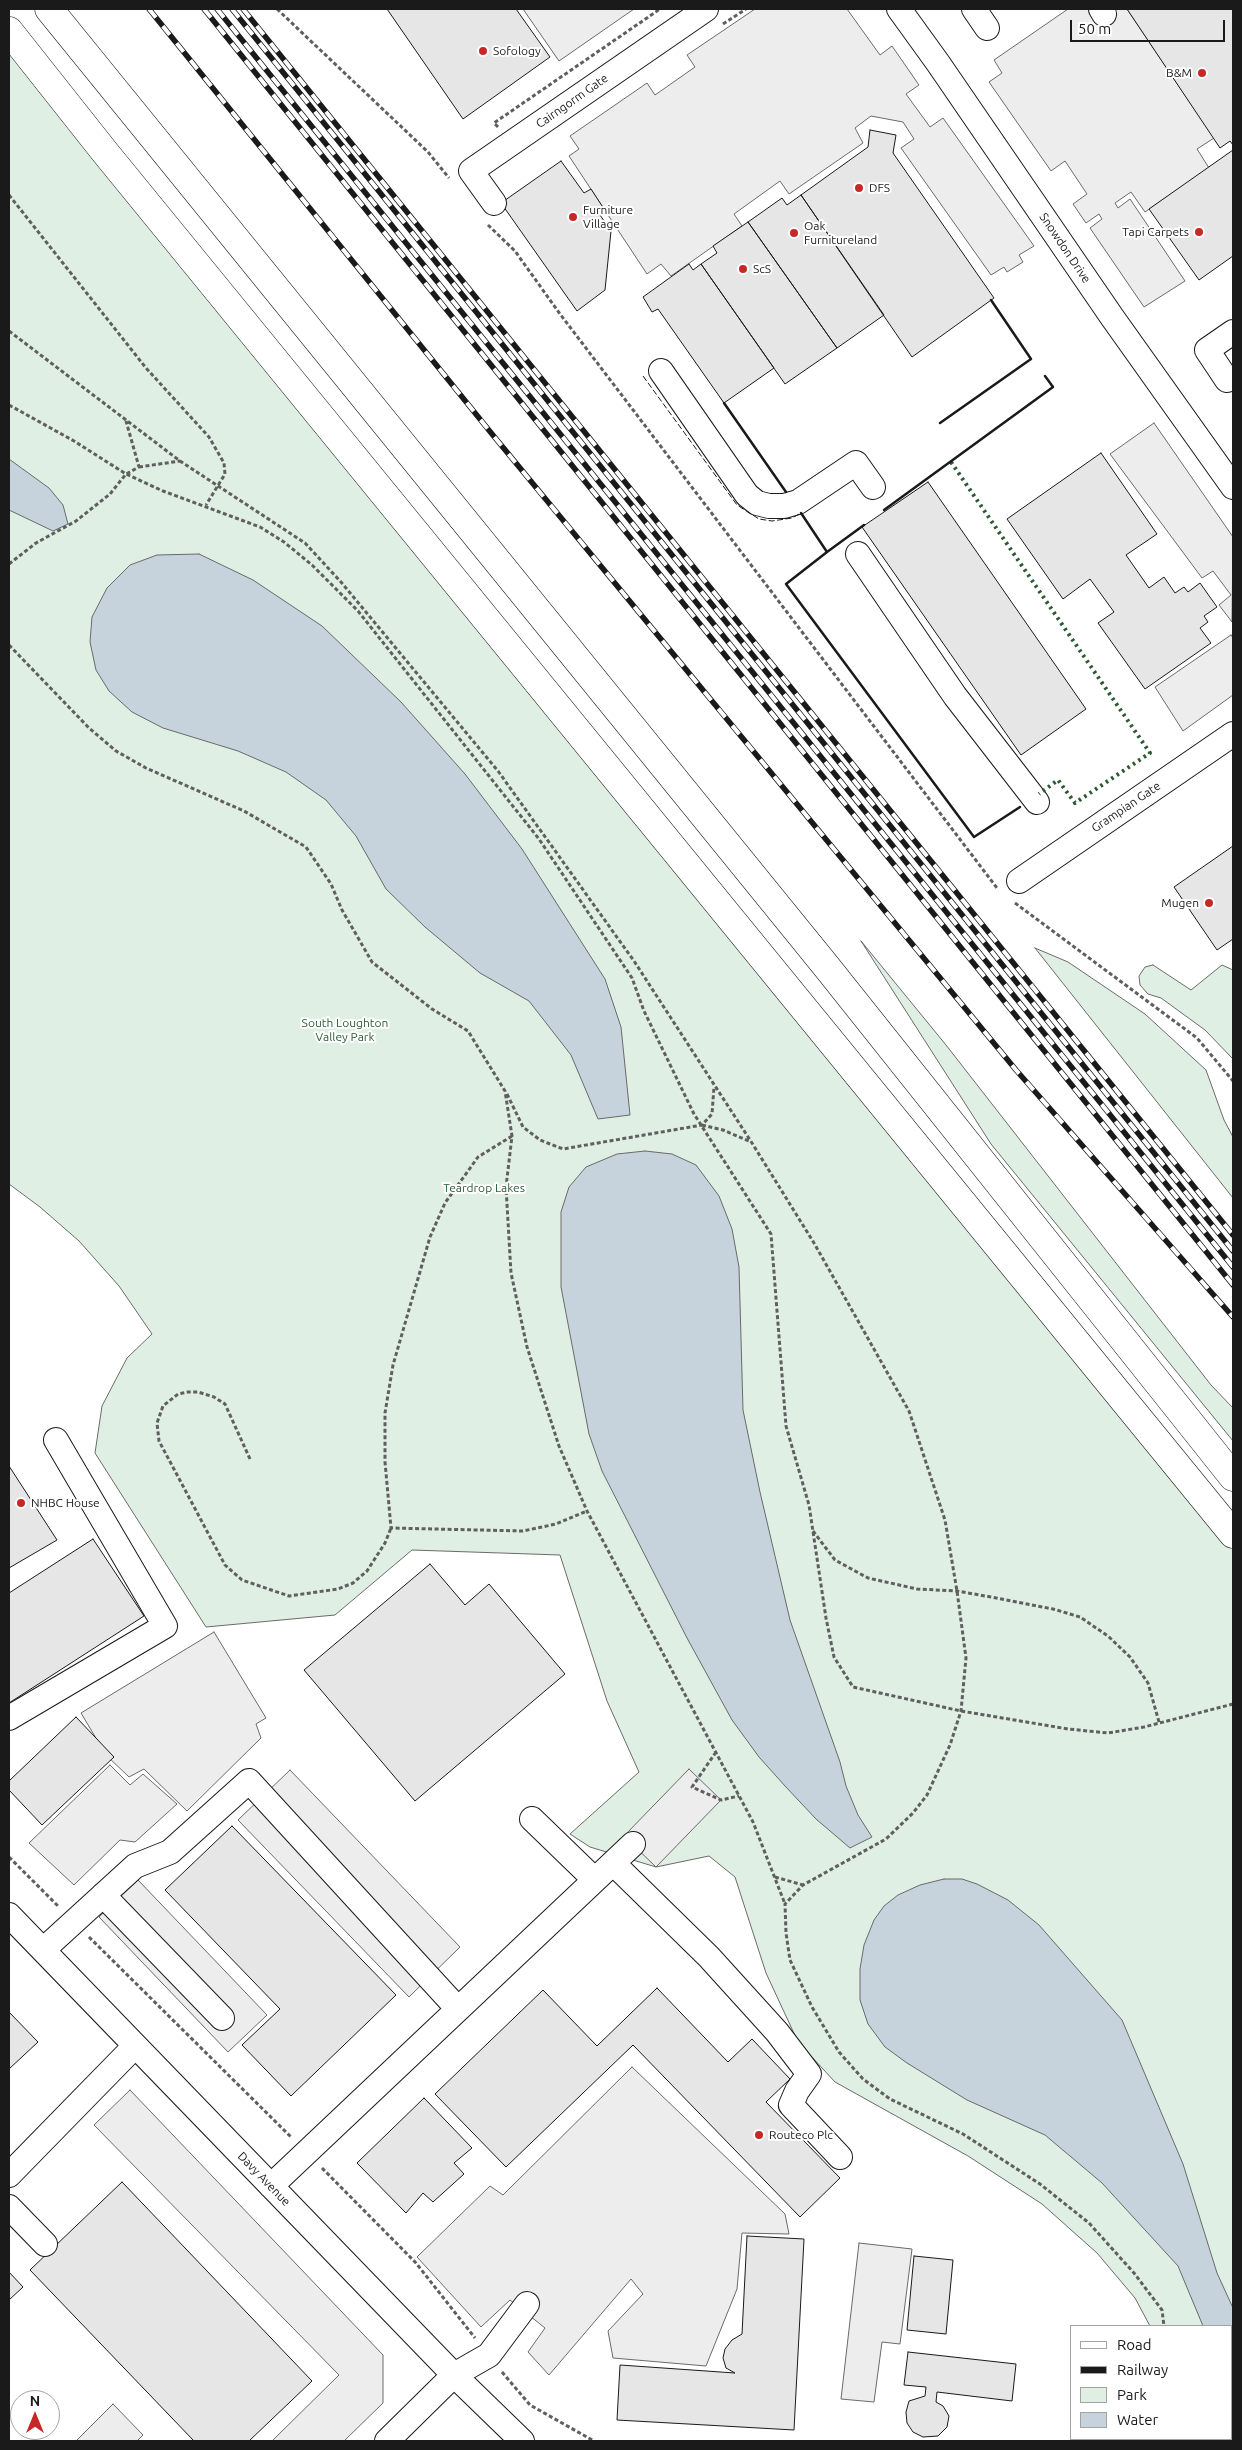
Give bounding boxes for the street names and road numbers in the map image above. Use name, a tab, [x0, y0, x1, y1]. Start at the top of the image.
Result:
street label: Cairngorm Gate	[533, 71, 611, 131]
street label: Snowdon Drive	[1036, 210, 1094, 286]
street label: Grampian Gate	[1089, 779, 1163, 835]
street label: Davy Avenue	[235, 2149, 293, 2209]

